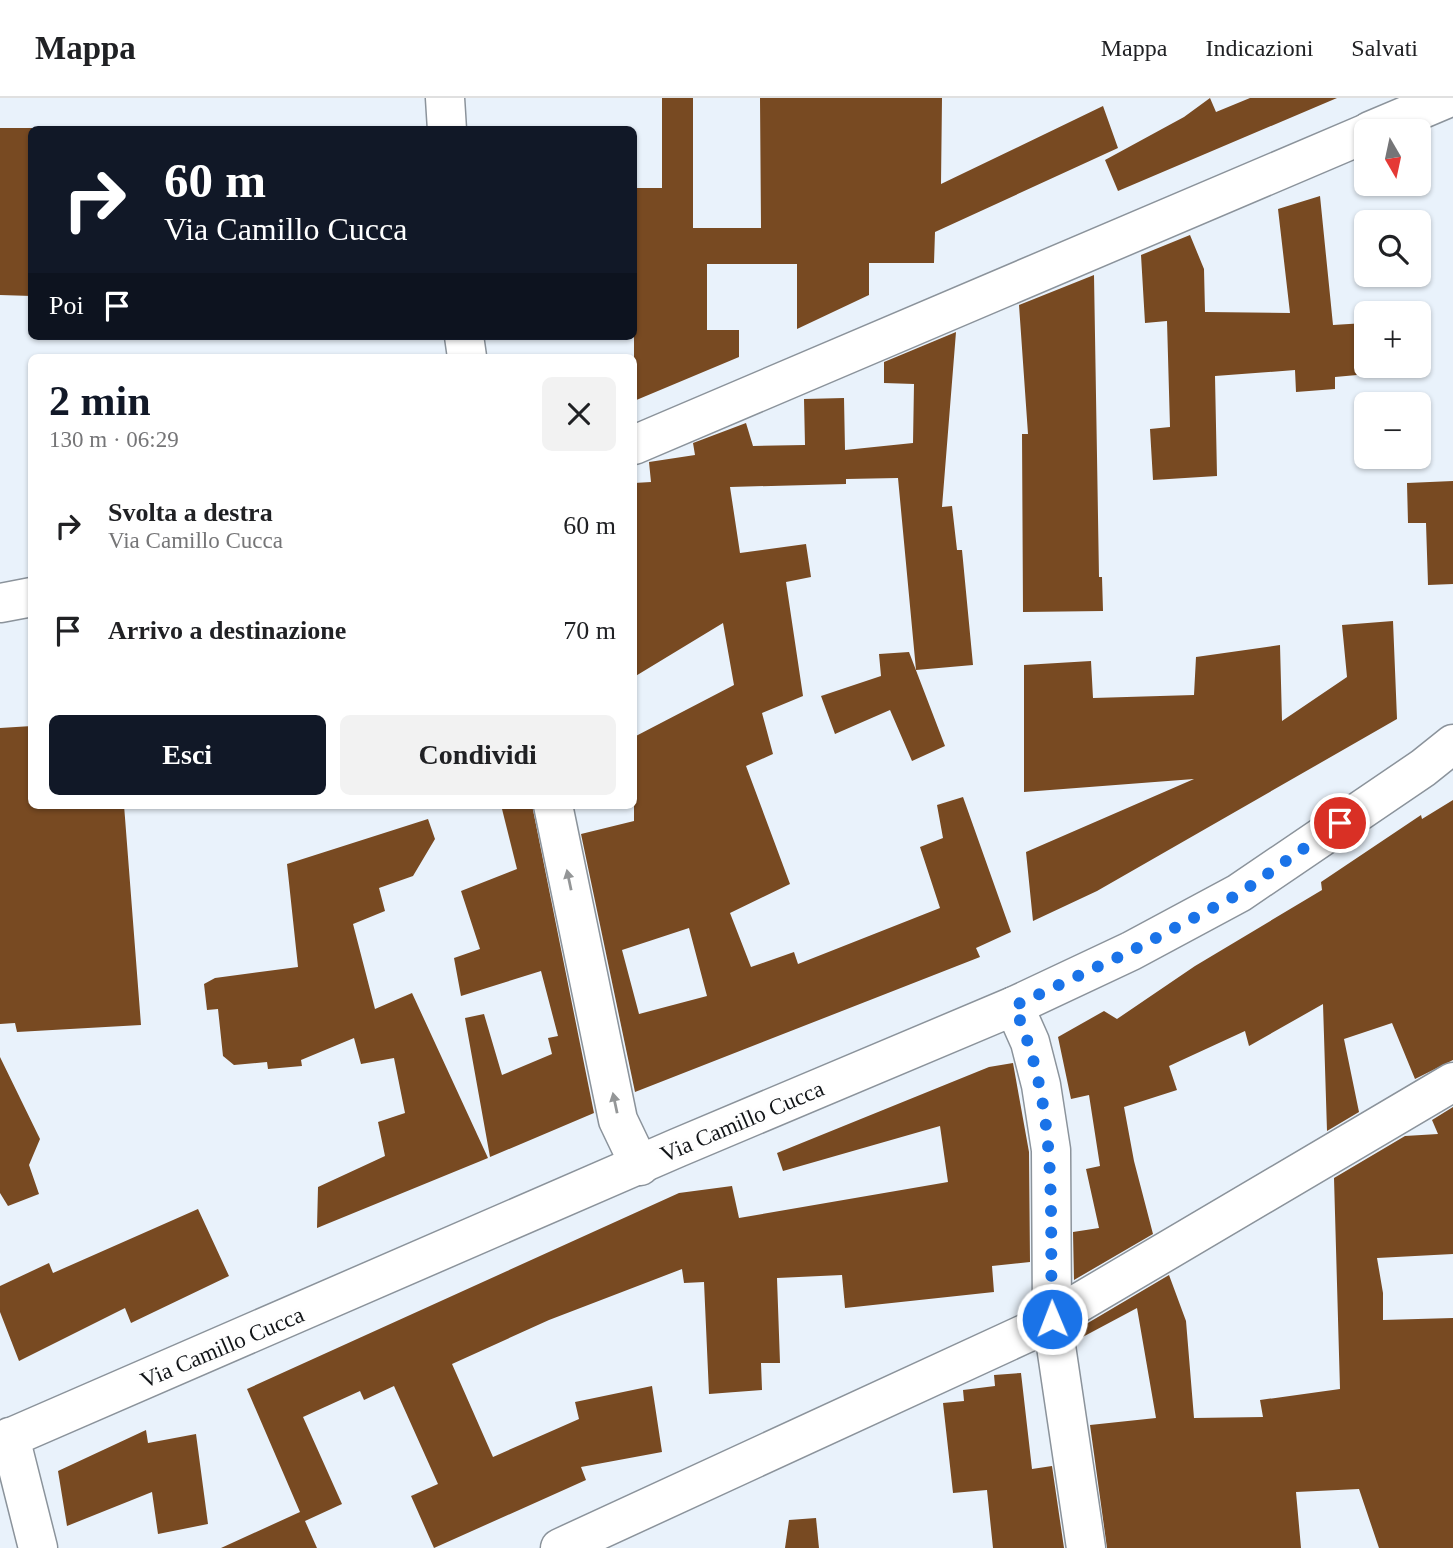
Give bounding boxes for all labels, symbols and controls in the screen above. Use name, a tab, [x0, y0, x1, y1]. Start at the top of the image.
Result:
text: Mappa	[35, 30, 136, 66]
text: Mappa	[1101, 35, 1167, 61]
text: Indicazioni	[1205, 35, 1313, 61]
text: Salvati	[1351, 35, 1418, 61]
north arrow	[1354, 119, 1432, 196]
map controls	[1354, 119, 1431, 469]
text: 60 m	[164, 153, 266, 208]
icon: right	[49, 154, 140, 245]
button: search	[1354, 210, 1431, 287]
text: Via Camillo Cucca	[164, 211, 407, 247]
icon: arrive	[98, 287, 136, 325]
text: Poi	[49, 291, 84, 320]
button: +	[1354, 301, 1431, 378]
button: close	[542, 377, 616, 451]
text: 2 min	[49, 378, 151, 424]
button: −	[1354, 392, 1431, 469]
text: 130 m · 06:29	[49, 427, 179, 452]
text: Svolta a destra	[108, 498, 273, 527]
icon: right	[49, 507, 87, 545]
text: 60 m	[563, 511, 616, 540]
text: Via Camillo Cucca	[108, 528, 283, 553]
icon: arrive	[49, 612, 87, 650]
text: Arrivo a destinazione	[108, 616, 346, 645]
text: 70 m	[563, 616, 616, 645]
button: Esci	[49, 715, 326, 795]
button: Condividi	[340, 715, 616, 795]
pin	[1310, 793, 1370, 853]
icon: arrive	[1321, 804, 1359, 842]
one-way arrow	[563, 869, 574, 891]
street label: Via Camillo Cucca	[657, 1076, 828, 1167]
one-way arrow	[609, 1092, 620, 1114]
position arrow	[1015, 1282, 1089, 1356]
street label: Via Camillo Cucca	[137, 1302, 308, 1393]

